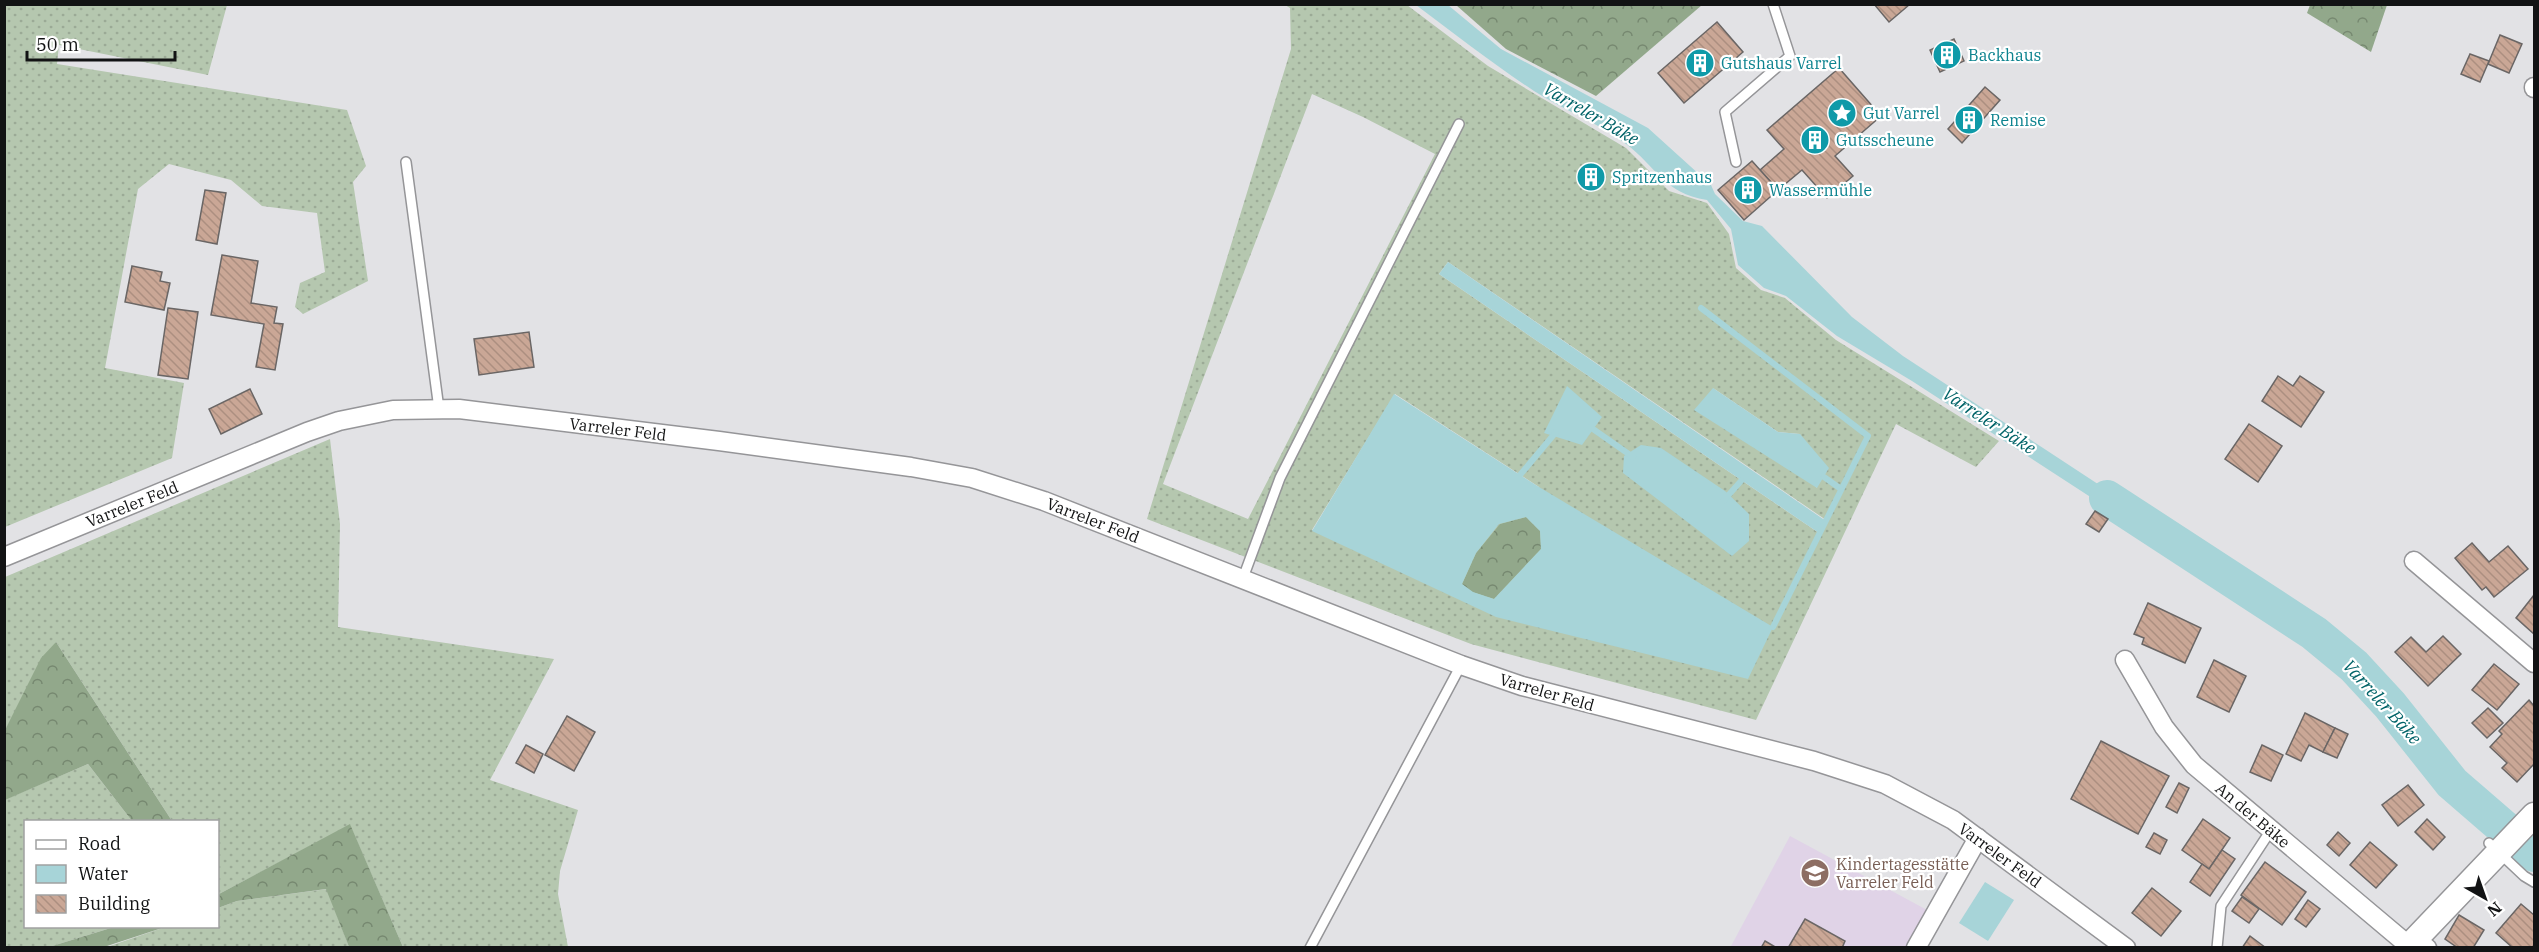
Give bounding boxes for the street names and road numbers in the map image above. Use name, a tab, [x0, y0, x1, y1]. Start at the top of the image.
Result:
street label: Varreler Feld	[568, 413, 668, 445]
street label: Varreler Feld	[83, 476, 181, 532]
street label: Varreler Feld	[1044, 493, 1142, 547]
street label: Varreler Feld	[1497, 669, 1597, 715]
street label: An der Bäke	[2212, 778, 2294, 852]
street label: Varreler Feld	[1955, 818, 2046, 892]

